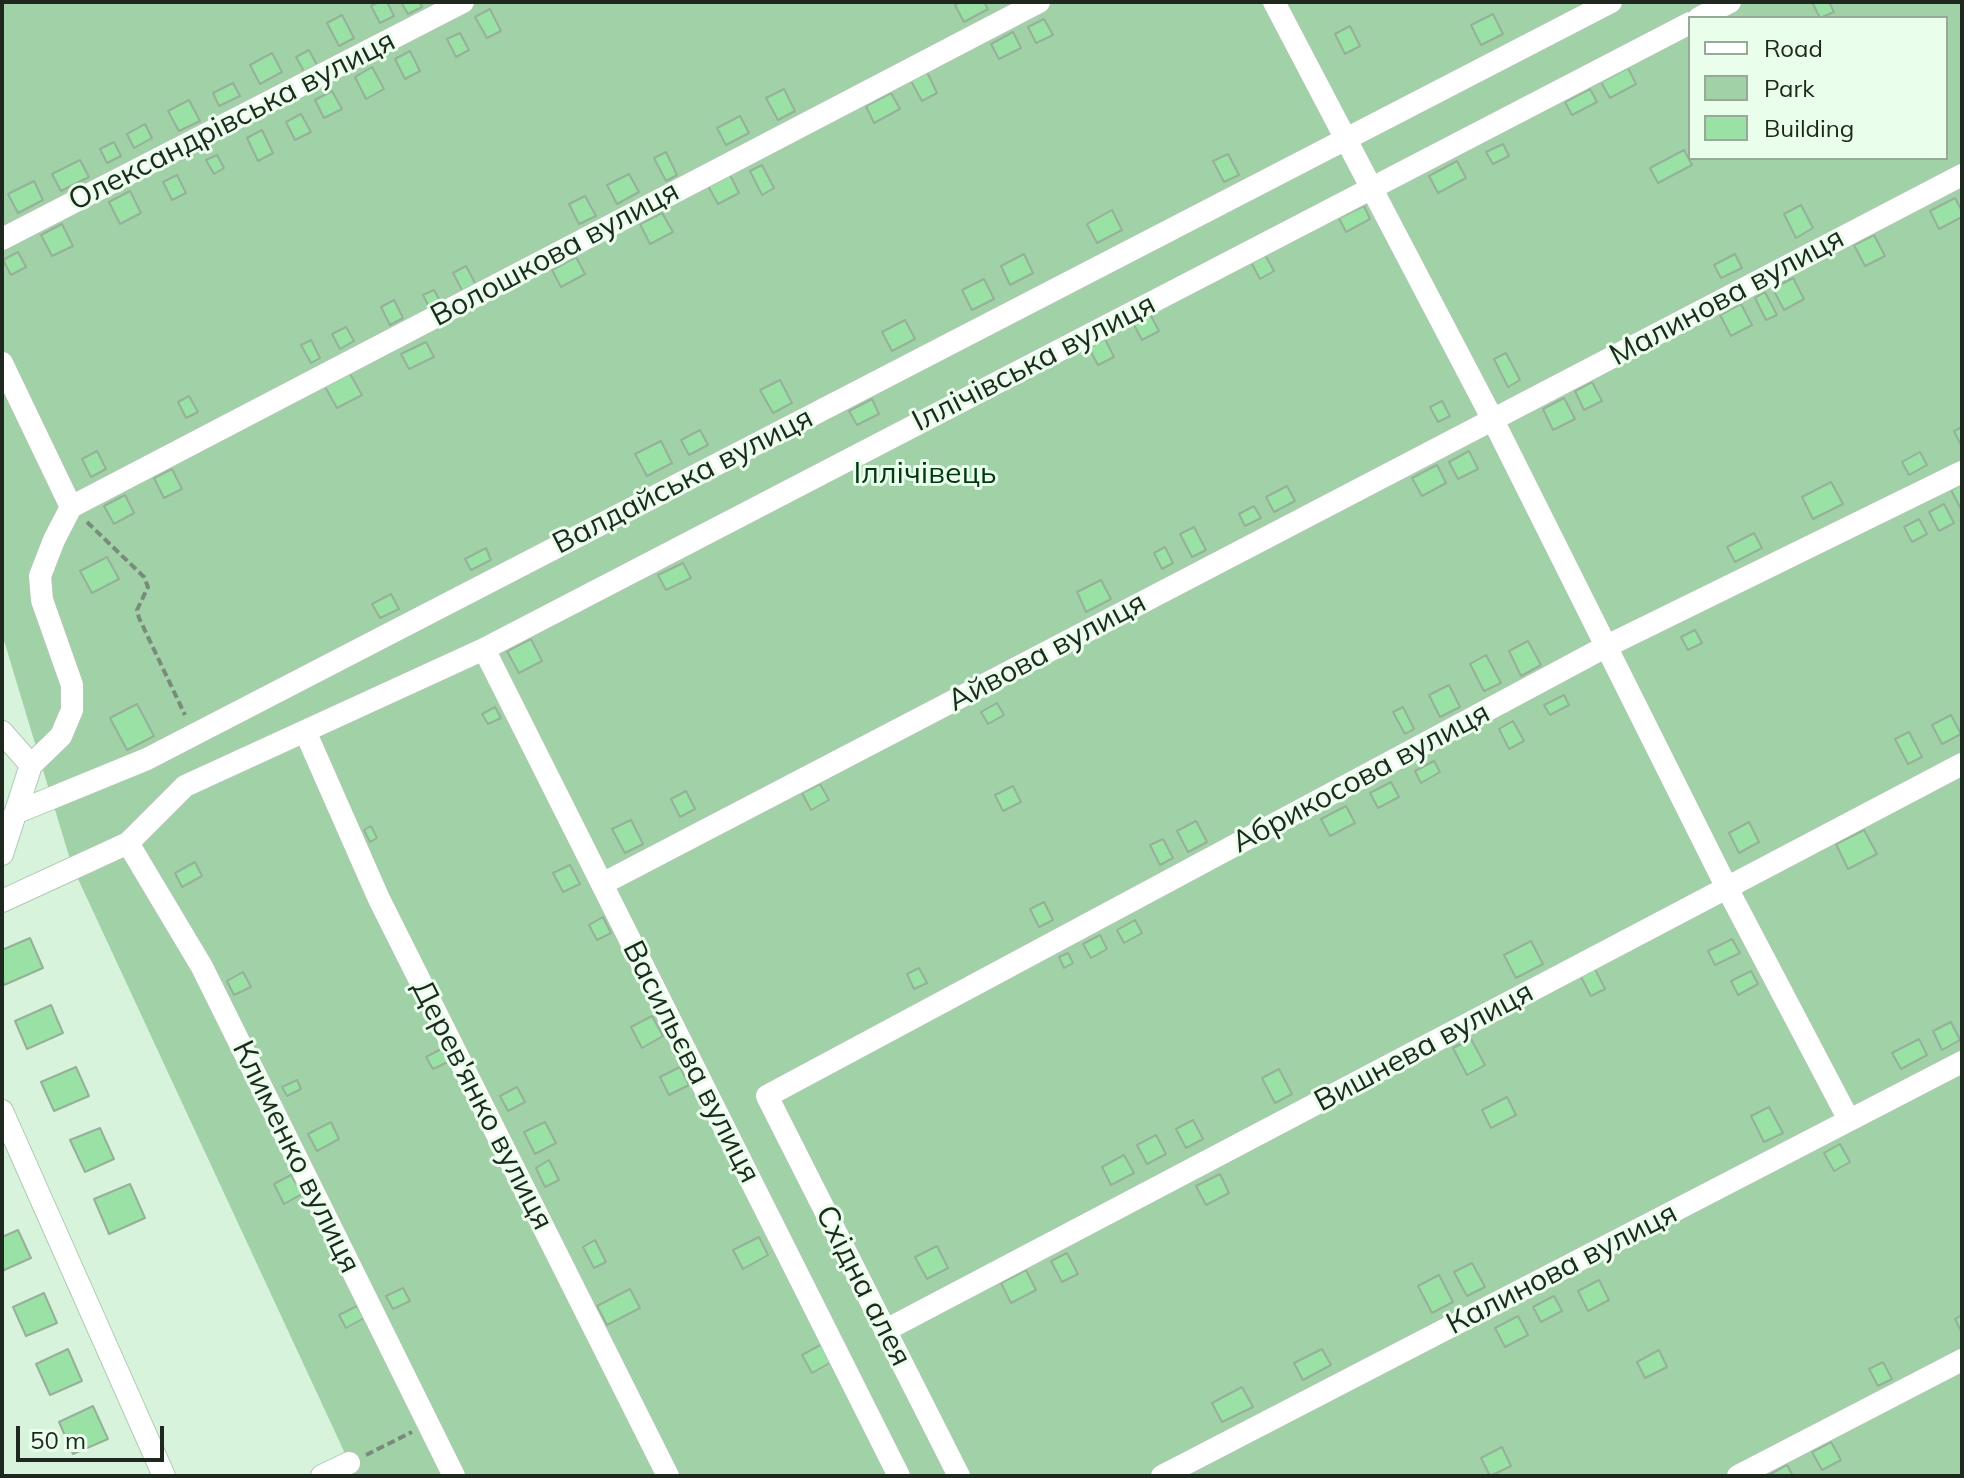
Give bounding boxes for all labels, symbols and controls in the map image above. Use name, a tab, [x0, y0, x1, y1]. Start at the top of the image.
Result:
legend	[1688, 16, 1948, 160]
street label: Олександрівська вулиця	[63, 23, 401, 219]
text: Road	[1764, 33, 1823, 63]
text: Park	[1764, 73, 1815, 103]
text: Building	[1764, 113, 1854, 143]
street label: Волошкова вулиця	[425, 173, 685, 335]
street label: Малинова вулиця	[1604, 220, 1850, 374]
street label: Іллічівська вулиця	[907, 286, 1161, 440]
street label: Валдайська вулиця	[547, 400, 819, 562]
park label: Іллічівець	[854, 456, 996, 492]
street label: Айвова вулиця	[942, 585, 1152, 719]
street label: Абрикосова вулиця	[1226, 695, 1496, 861]
street label: Васильєва вулиця	[614, 935, 768, 1189]
street label: Дерев'янко вулиця	[403, 974, 561, 1236]
street label: Вишнева вулиця	[1308, 974, 1540, 1120]
street label: Клименко вулиця	[224, 1035, 368, 1279]
street label: Калинова вулиця	[1441, 1195, 1683, 1343]
street label: Східна алея	[807, 1200, 919, 1372]
scale bar	[20, 1410, 168, 1460]
text: 50 m	[30, 1425, 86, 1455]

